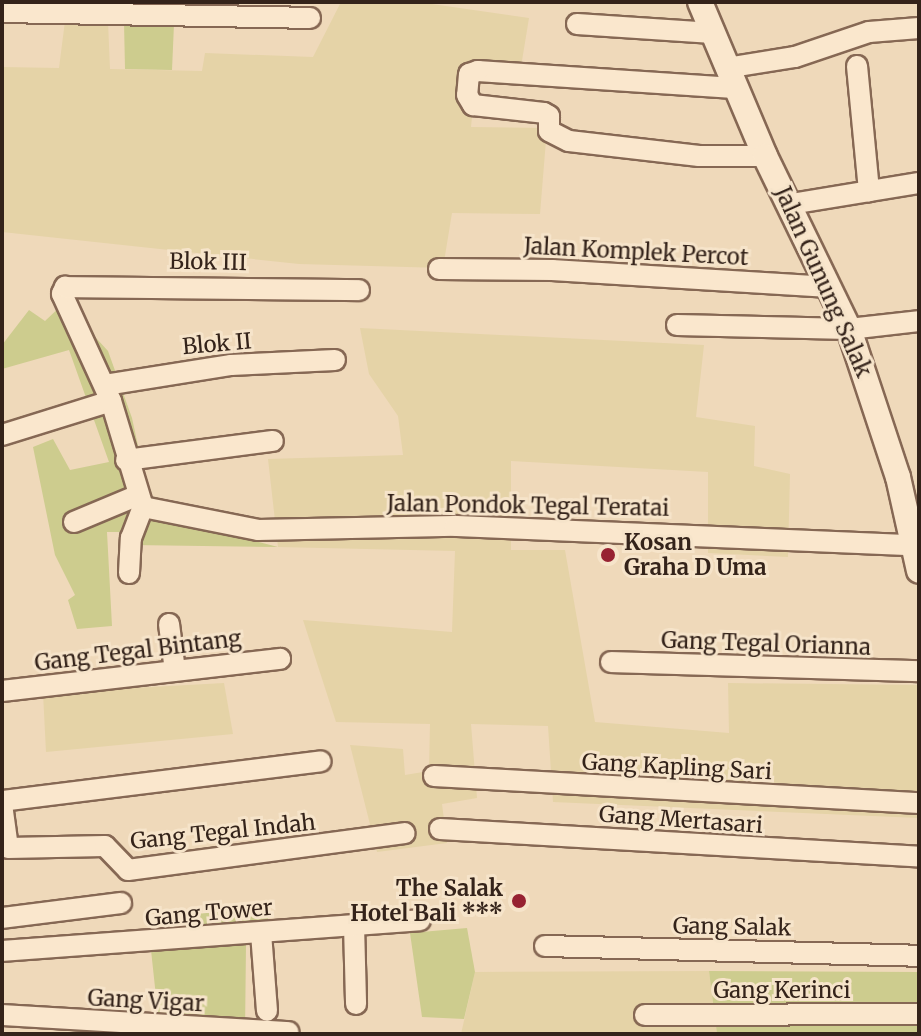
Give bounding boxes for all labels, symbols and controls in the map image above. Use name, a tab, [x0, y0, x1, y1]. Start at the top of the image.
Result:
street label: Jalan Gunung Salak	[769, 183, 877, 381]
street label: Jalan Komplek Percot	[523, 233, 749, 271]
street label: Blok III	[169, 248, 247, 276]
street label: Blok II	[181, 328, 253, 360]
street label: Jalan Pondok Tegal Teratai	[386, 490, 670, 522]
place label: Kosan Graha D Uma	[624, 529, 766, 580]
marker: Kosan Graha D Uma	[599, 546, 617, 564]
street label: Gang Tegal Bintang	[33, 625, 243, 677]
street label: Gang Tegal Orianna	[661, 627, 871, 661]
street label: Gang Kapling Sari	[581, 749, 773, 785]
street label: Gang Mertasari	[598, 801, 764, 839]
street label: Gang Tegal Indah	[129, 809, 317, 855]
place label: The Salak Hotel Bali ***	[350, 875, 503, 926]
marker: The Salak Hotel Bali ***	[510, 892, 528, 910]
street label: Gang Tower	[144, 894, 274, 932]
street label: Gang Salak	[673, 913, 791, 941]
street label: Gang Kerinci	[713, 978, 851, 1004]
street label: Gang Vigar	[87, 985, 205, 1017]

